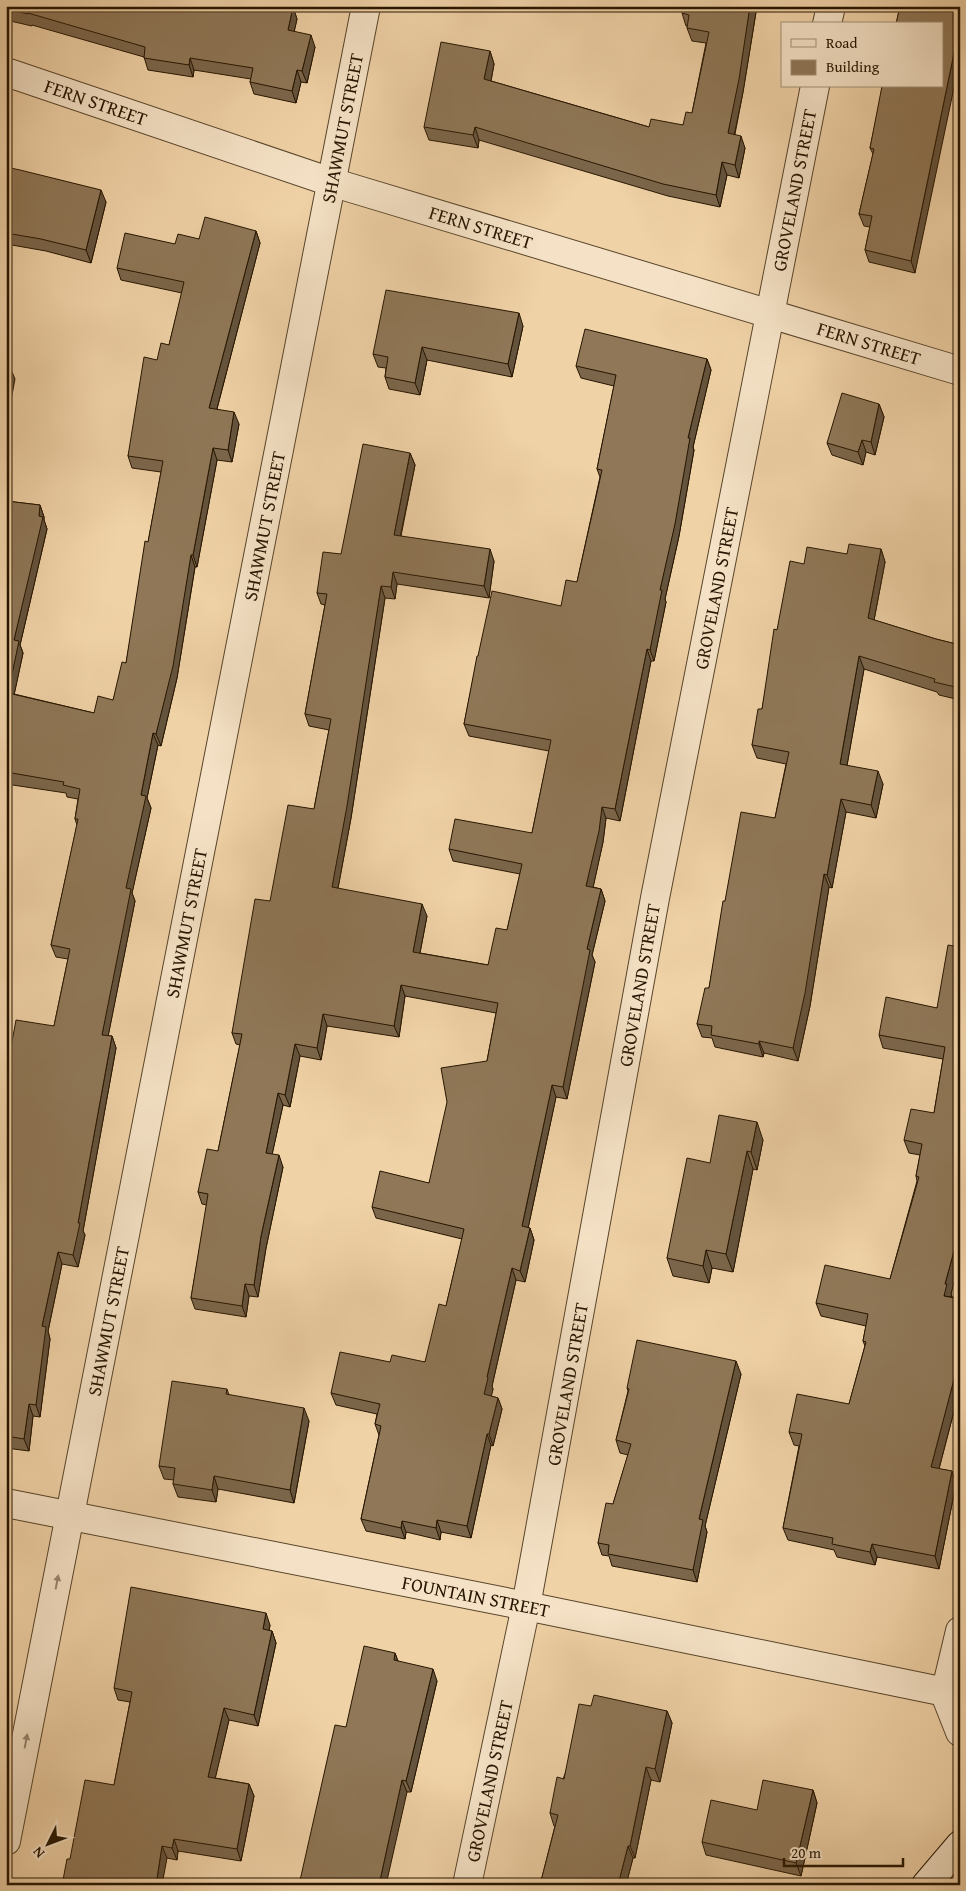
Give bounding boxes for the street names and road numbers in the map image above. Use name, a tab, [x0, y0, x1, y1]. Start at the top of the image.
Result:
street label: SHAWMUT STREET	[314, 50, 370, 205]
street label: FERN STREET	[41, 71, 152, 133]
street label: GROVELAND STREET	[765, 106, 824, 274]
street label: FERN STREET	[426, 198, 537, 256]
street label: FERN STREET	[814, 314, 925, 372]
street label: SHAWMUT STREET	[236, 448, 292, 603]
street label: GROVELAND STREET	[687, 504, 746, 672]
street label: SHAWMUT STREET	[158, 845, 214, 1000]
street label: GROVELAND STREET	[611, 901, 667, 1069]
street label: SHAWMUT STREET	[80, 1243, 136, 1398]
street label: GROVELAND STREET	[539, 1300, 595, 1468]
street label: FOUNTAIN STREET	[400, 1568, 553, 1624]
street label: GROVELAND STREET	[458, 1697, 520, 1865]

